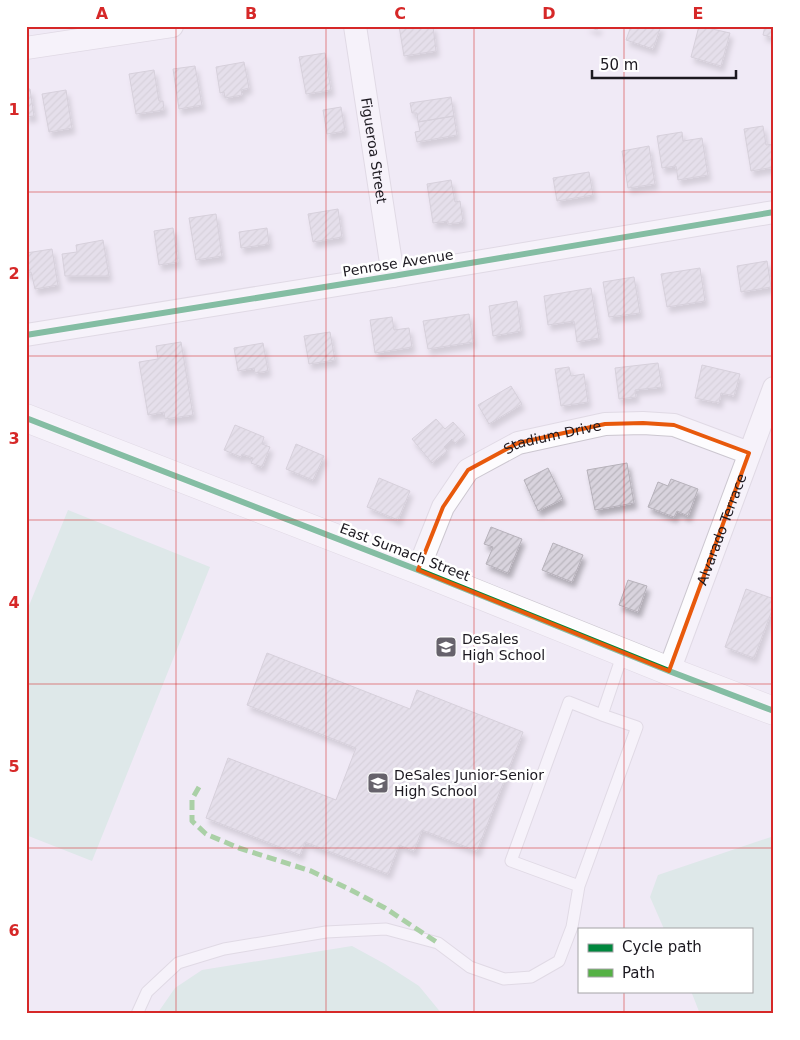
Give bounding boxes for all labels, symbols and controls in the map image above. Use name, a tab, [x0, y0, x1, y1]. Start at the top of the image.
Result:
text: A	[96, 4, 109, 23]
text: B	[245, 4, 257, 23]
text: C	[394, 4, 406, 23]
text: D	[542, 4, 556, 23]
text: E	[693, 4, 703, 23]
scale bar	[592, 48, 736, 80]
text: 50 m	[600, 56, 638, 74]
street label: Figueroa Street	[358, 96, 390, 205]
text: 1	[8, 100, 20, 119]
street label: Penrose Avenue	[342, 246, 454, 280]
text: 2	[8, 264, 20, 283]
street label: Stadium Drive	[501, 417, 603, 457]
text: 3	[8, 429, 20, 448]
street label: Alvarado Terrace	[694, 471, 749, 587]
street label: East Sumach Street	[338, 520, 473, 584]
text: 4	[8, 593, 20, 612]
place label: DeSales High School	[462, 631, 545, 663]
school or university icon: DeSales High School	[434, 635, 458, 659]
text: 5	[8, 757, 20, 776]
place label: DeSales Junior-Senior High School	[394, 767, 544, 799]
school or university icon: DeSales Junior-Senior High School	[366, 771, 390, 795]
text: 6	[8, 921, 20, 940]
legend	[578, 928, 752, 992]
text: Cycle path	[622, 938, 702, 956]
text: Path	[622, 964, 655, 982]

